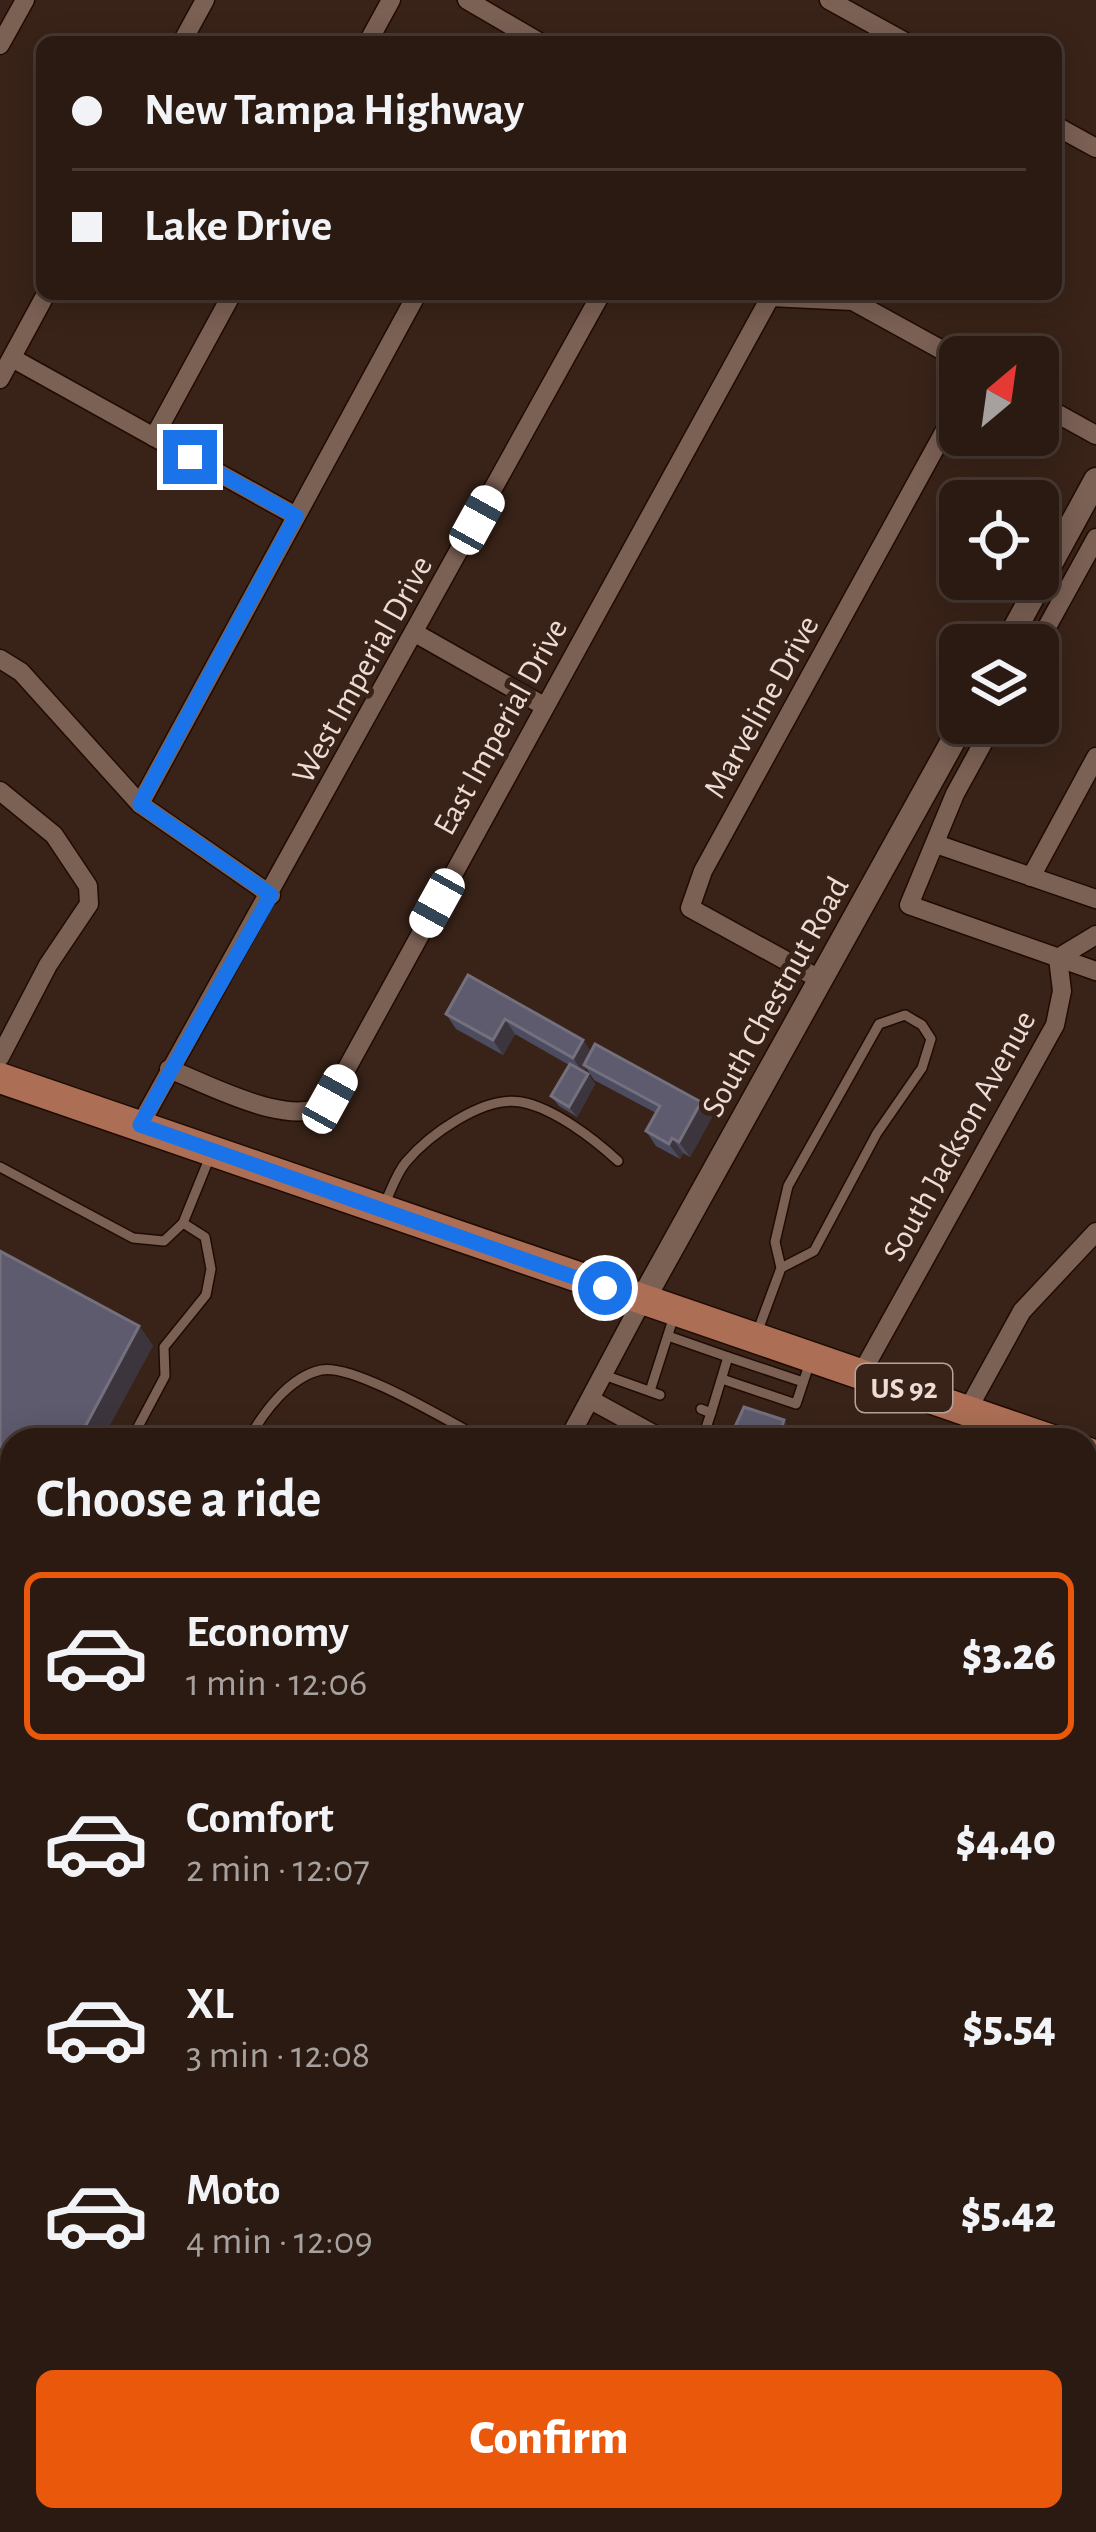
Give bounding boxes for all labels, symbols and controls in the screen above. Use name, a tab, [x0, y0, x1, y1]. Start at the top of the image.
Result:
text: New Tampa Highway	[144, 88, 524, 133]
text: Lake Drive	[144, 204, 332, 249]
north arrow	[939, 336, 1059, 456]
map controls	[939, 336, 1059, 744]
route end	[163, 430, 217, 484]
car	[444, 480, 510, 560]
button: locate	[939, 480, 1059, 600]
street label: West Imperial Drive	[287, 551, 439, 789]
street label: Marveline Drive	[699, 611, 826, 804]
street label: East Imperial Drive	[428, 613, 574, 841]
button: layers	[939, 624, 1059, 744]
car	[404, 863, 470, 943]
street label: South Chestnut Road	[697, 872, 856, 1123]
street label: South Jackson Avenue	[878, 1006, 1043, 1267]
car	[297, 1059, 363, 1139]
route start	[578, 1261, 632, 1315]
road number: US 92	[856, 1364, 952, 1412]
text: Choose a ride	[36, 1473, 322, 1527]
icon: car	[42, 1602, 150, 1710]
text: Economy	[186, 1610, 349, 1655]
text: $3.26	[962, 1633, 1056, 1678]
text: 1 min · 12:06	[186, 1664, 367, 1703]
icon: car	[42, 1788, 150, 1896]
text: Comfort	[186, 1796, 334, 1841]
text: $4.40	[956, 1819, 1056, 1864]
text: 2 min · 12:07	[186, 1850, 370, 1889]
icon: car	[42, 1974, 150, 2082]
text: XL	[186, 1982, 234, 2027]
text: $5.54	[963, 2005, 1056, 2050]
text: 3 min · 12:08	[186, 2036, 370, 2075]
icon: car	[42, 2160, 150, 2268]
text: Moto	[186, 2168, 281, 2213]
text: $5.42	[961, 2191, 1056, 2236]
text: 4 min · 12:09	[186, 2222, 373, 2261]
button: Confirm	[36, 2370, 1062, 2508]

